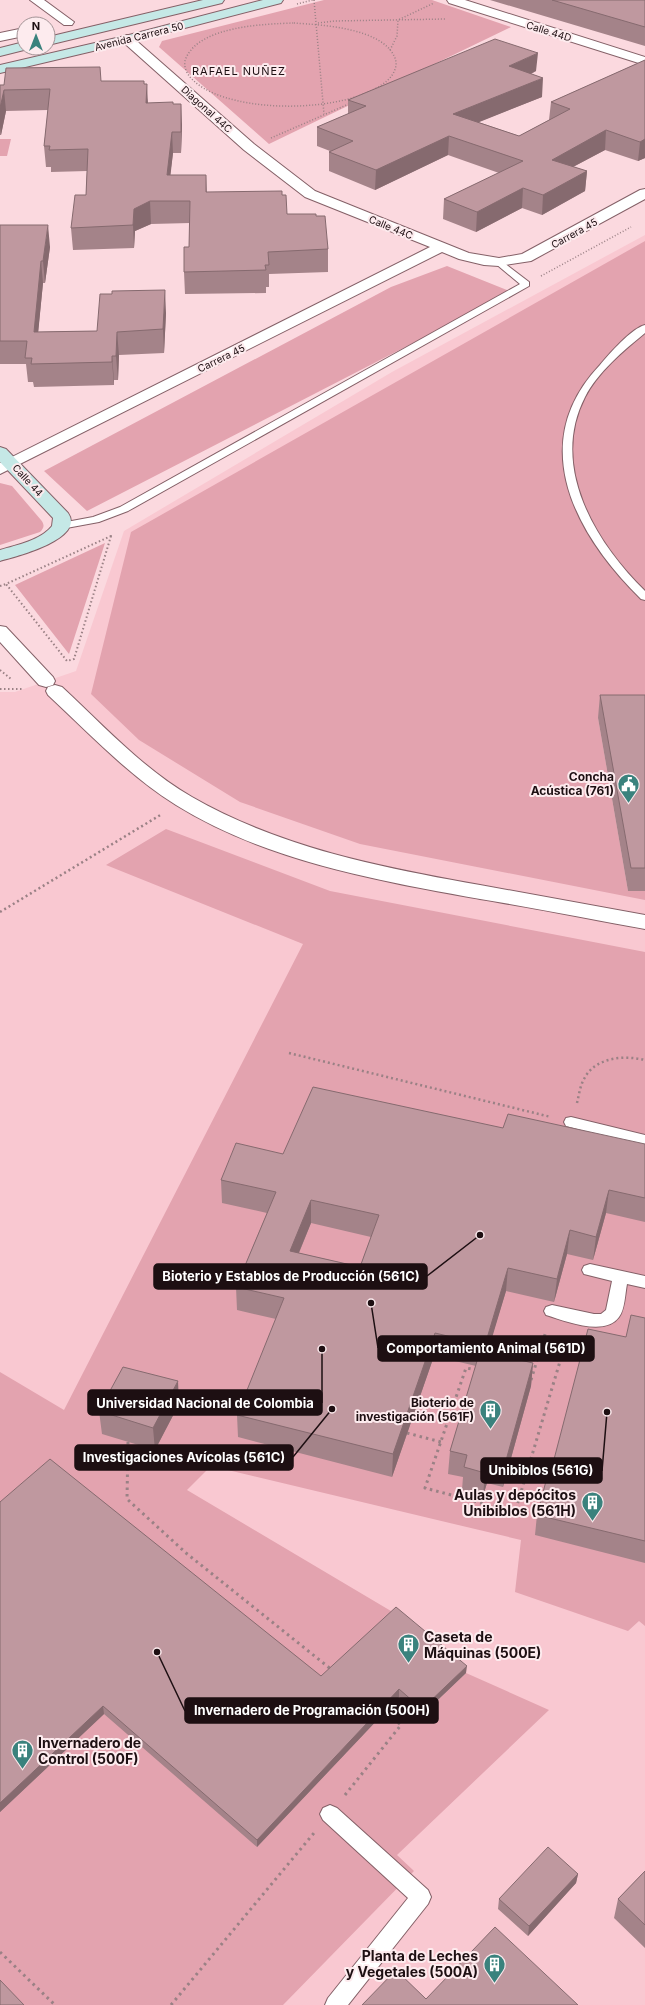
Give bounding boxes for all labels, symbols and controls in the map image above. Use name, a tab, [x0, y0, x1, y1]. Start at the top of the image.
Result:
north arrow	[16, 16, 56, 56]
street label: Calle 44D	[525, 18, 573, 44]
text: N	[32, 19, 40, 33]
street label: Avenida Carrera 50	[93, 19, 185, 53]
district label: RAFAEL NUÑEZ	[192, 64, 286, 78]
street label: Diagonal 44C	[179, 83, 235, 135]
street label: Calle 44C	[367, 213, 415, 241]
street label: Carrera 45	[549, 215, 599, 251]
street label: Carrera 45	[195, 341, 247, 375]
street label: Calle 44	[10, 462, 46, 498]
place label: Concha Acústica (761)	[531, 769, 614, 798]
public building icon: Concha Acústica (761)	[616, 771, 642, 804]
callout: Bioterio y Establos de Producción (561C)	[154, 1264, 427, 1289]
text: Bioterio y Establos de Producción (561C)	[162, 1268, 420, 1284]
callout: Comportamiento Animal (561D)	[378, 1336, 594, 1361]
text: Comportamiento Animal (561D)	[386, 1340, 586, 1356]
callout: Universidad Nacional de Colombia	[88, 1390, 322, 1415]
text: Universidad Nacional de Colombia	[96, 1395, 314, 1411]
place label: Bioterio de investigación (561F)	[356, 1395, 474, 1424]
building icon: Bioterio de investigación (561F)	[477, 1397, 503, 1430]
callout: Investigaciones Avícolas (561C)	[75, 1445, 293, 1470]
text: Investigaciones Avícolas (561C)	[83, 1449, 285, 1465]
callout: Unibiblos (561G)	[481, 1458, 602, 1483]
text: Unibiblos (561G)	[489, 1462, 593, 1478]
place label: Aulas y depócitos Unibiblos (561H)	[454, 1486, 576, 1519]
building icon: Aulas y depócitos Unibiblos (561H)	[579, 1490, 605, 1523]
place label: Caseta de Máquinas (500E)	[424, 1628, 541, 1661]
building icon: Caseta de Máquinas (500E)	[395, 1632, 421, 1665]
callout: Invernadero de Programación (500H)	[185, 1698, 438, 1723]
text: Invernadero de Programación (500H)	[194, 1702, 430, 1718]
place label: Invernadero de Control (500F)	[38, 1734, 141, 1767]
building icon: Invernadero de Control (500F)	[9, 1738, 35, 1771]
place label: Planta de Leches y Vegetales (500A)	[346, 1947, 478, 1980]
building icon: Planta de Leches y Vegetales (500A)	[481, 1951, 507, 1984]

